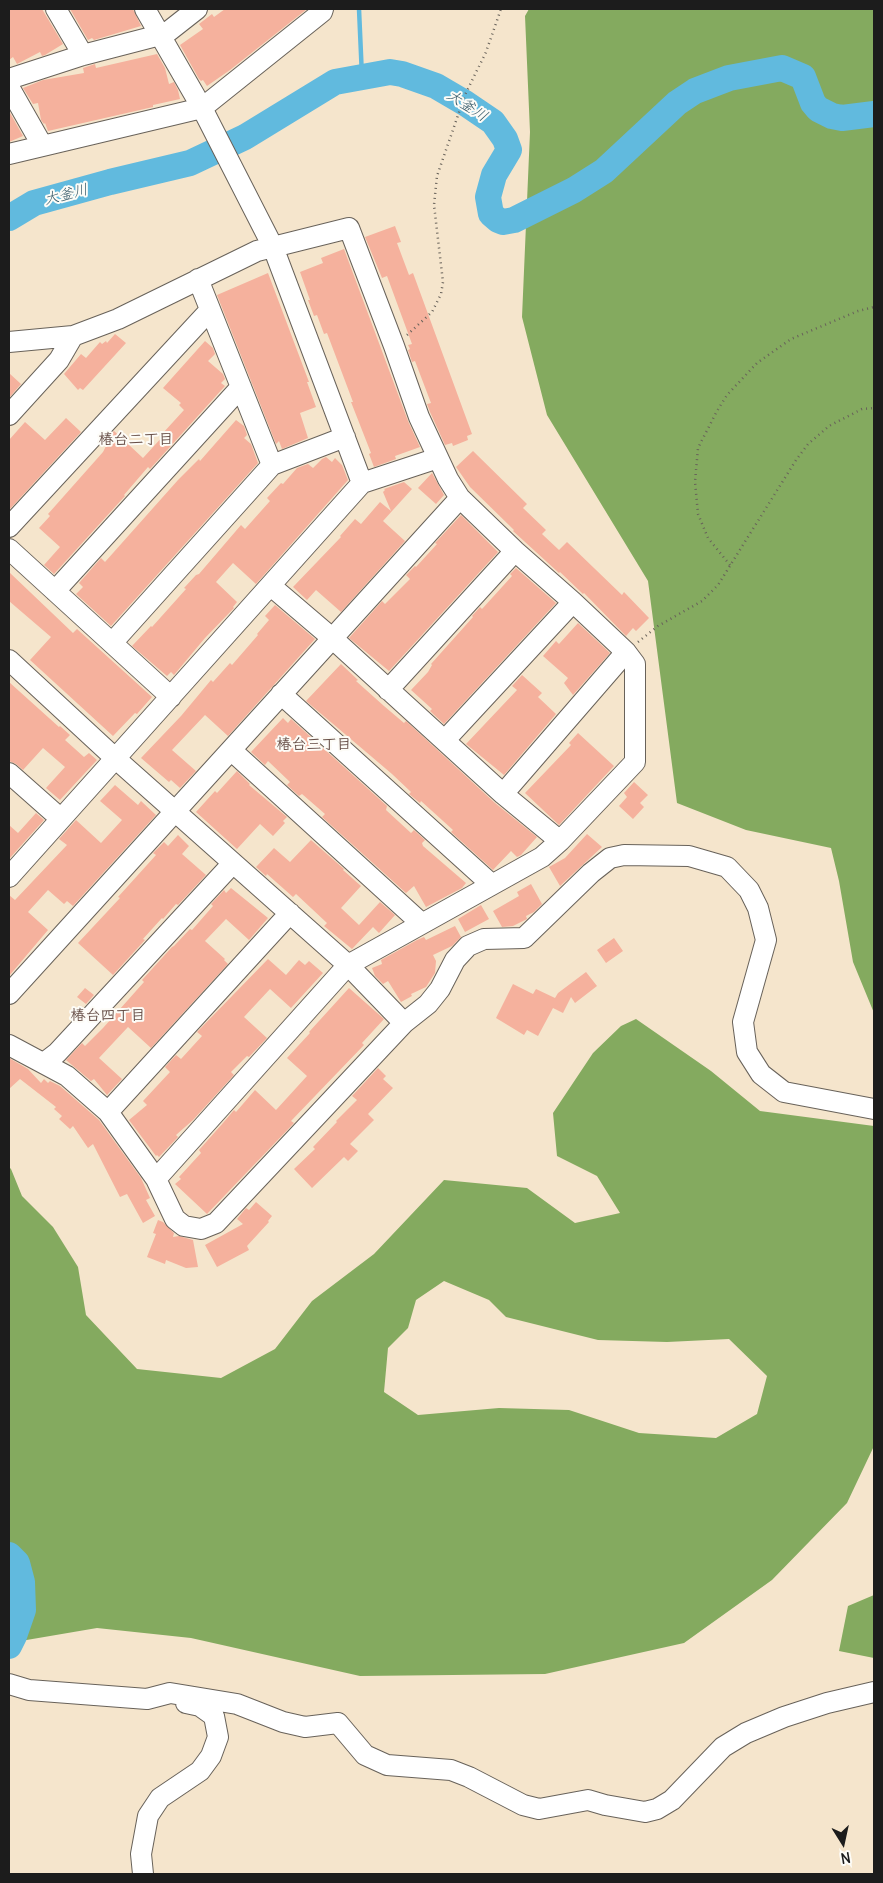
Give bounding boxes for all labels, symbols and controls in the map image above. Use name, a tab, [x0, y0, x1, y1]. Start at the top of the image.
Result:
water label: 大釜川	[443, 86, 491, 126]
water label: 大釜川	[42, 181, 90, 209]
district label: 椿台二丁目	[99, 431, 173, 449]
district label: 椿台三丁目	[277, 736, 351, 754]
district label: 椿台四丁目	[71, 1007, 145, 1025]
north arrow	[818, 1818, 868, 1868]
text: N	[839, 1848, 852, 1867]

